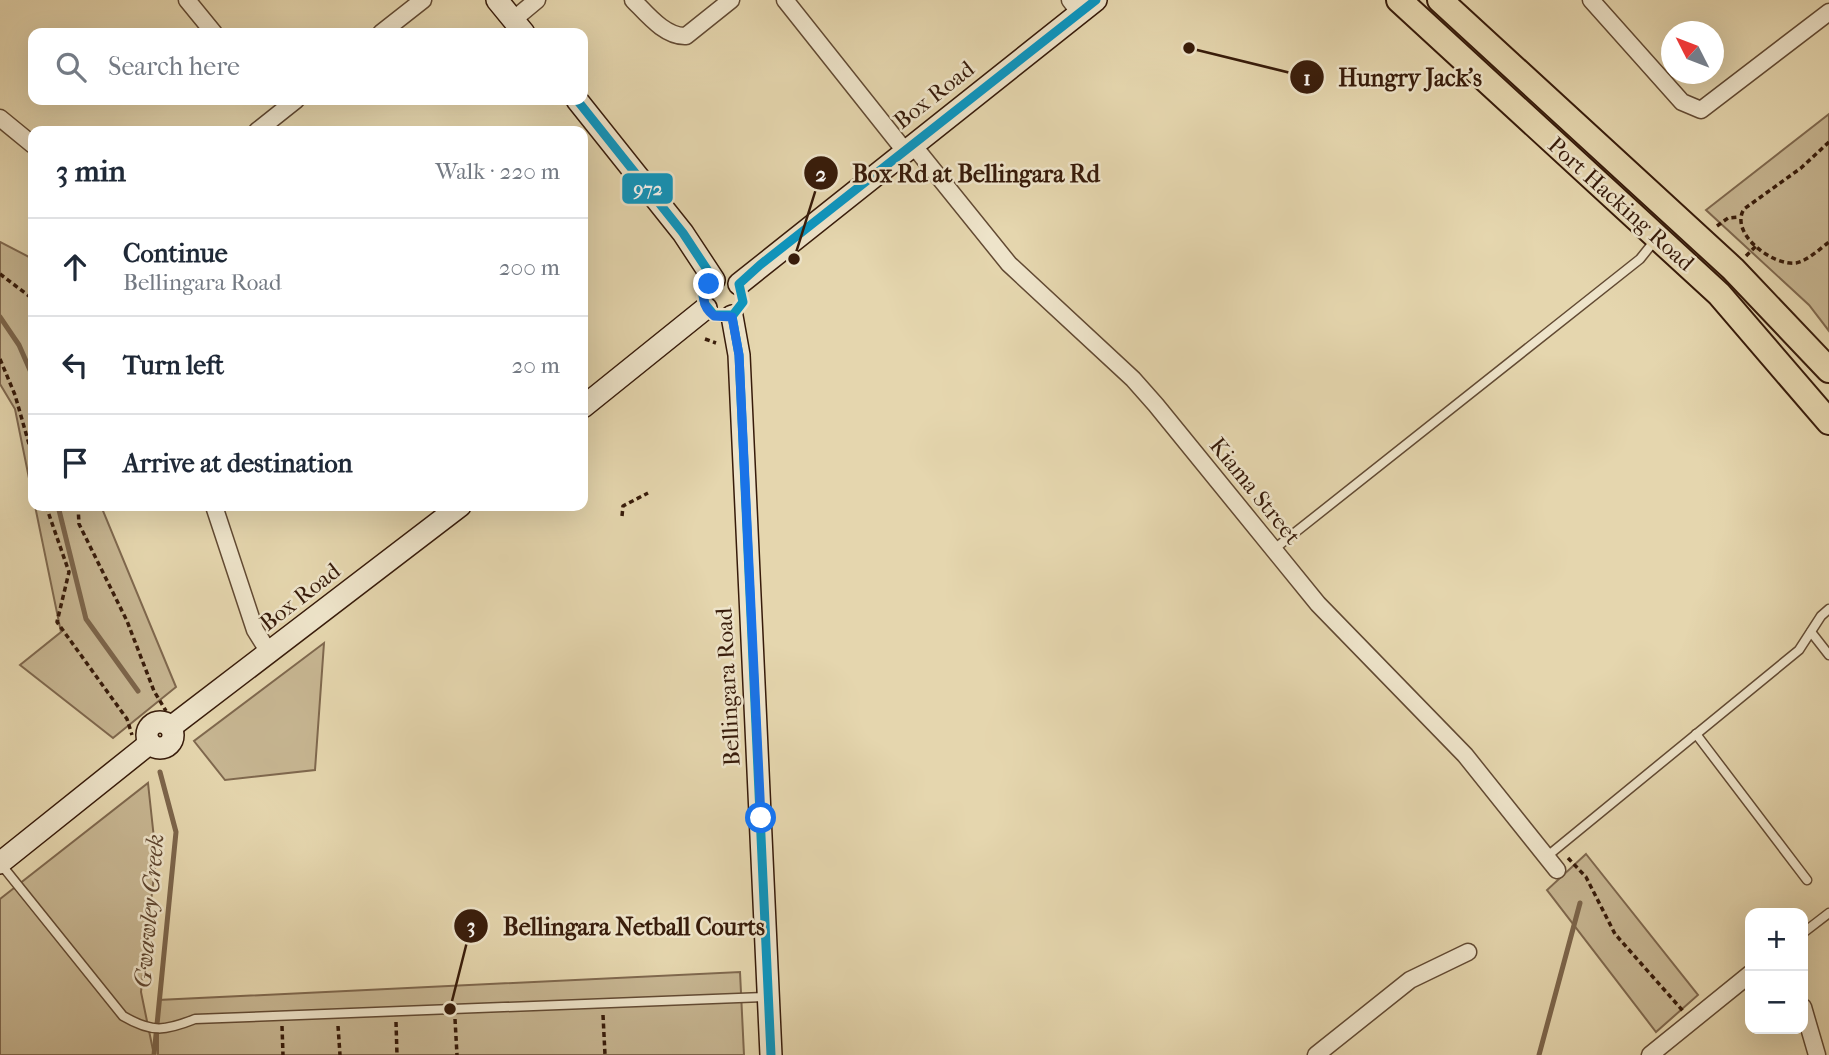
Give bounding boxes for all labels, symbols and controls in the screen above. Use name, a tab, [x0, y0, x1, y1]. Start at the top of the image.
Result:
north arrow	[1661, 21, 1724, 84]
search box	[28, 28, 588, 105]
icon: search	[52, 48, 90, 86]
text: Search here	[108, 51, 240, 82]
street label: Box Road	[889, 55, 980, 135]
callout: Hungry Jack's	[1290, 55, 1496, 100]
text: Hungry Jack's	[1338, 64, 1482, 92]
text: 1	[1303, 66, 1311, 90]
street label: Port Hacking Road	[1542, 131, 1700, 277]
callout: Box Rd at Bellingara Rd	[803, 151, 1114, 196]
text: 3 min	[56, 154, 126, 189]
text: Walk · 220 m	[435, 158, 560, 185]
text: Box Rd at Bellingara Rd	[852, 160, 1101, 188]
text: 2	[816, 162, 827, 186]
line badge: 972	[621, 172, 674, 205]
text: 972	[633, 178, 663, 200]
text: Continue	[123, 238, 228, 269]
icon: ahead	[56, 248, 94, 286]
text: 200 m	[499, 254, 560, 281]
route end	[693, 268, 724, 299]
text: Bellingara Road	[123, 269, 282, 296]
icon: left	[56, 346, 94, 384]
text: Turn left	[123, 350, 224, 381]
text: 20 m	[511, 352, 560, 379]
street label: Kiama Street	[1204, 432, 1306, 550]
icon: arrive	[56, 444, 94, 482]
text: Arrive at destination	[123, 448, 353, 479]
street label: Box Road	[255, 557, 346, 637]
street label: Bellingara Road	[710, 607, 746, 767]
route start	[745, 802, 776, 833]
water label: Gwawley Creek	[128, 833, 170, 989]
callout: Bellingara Netball Courts	[454, 904, 779, 949]
map controls	[1745, 908, 1808, 1034]
button: +	[1745, 908, 1808, 971]
text: Bellingara Netball Courts	[503, 913, 765, 941]
text: 3	[467, 914, 475, 938]
button: −	[1745, 971, 1808, 1034]

